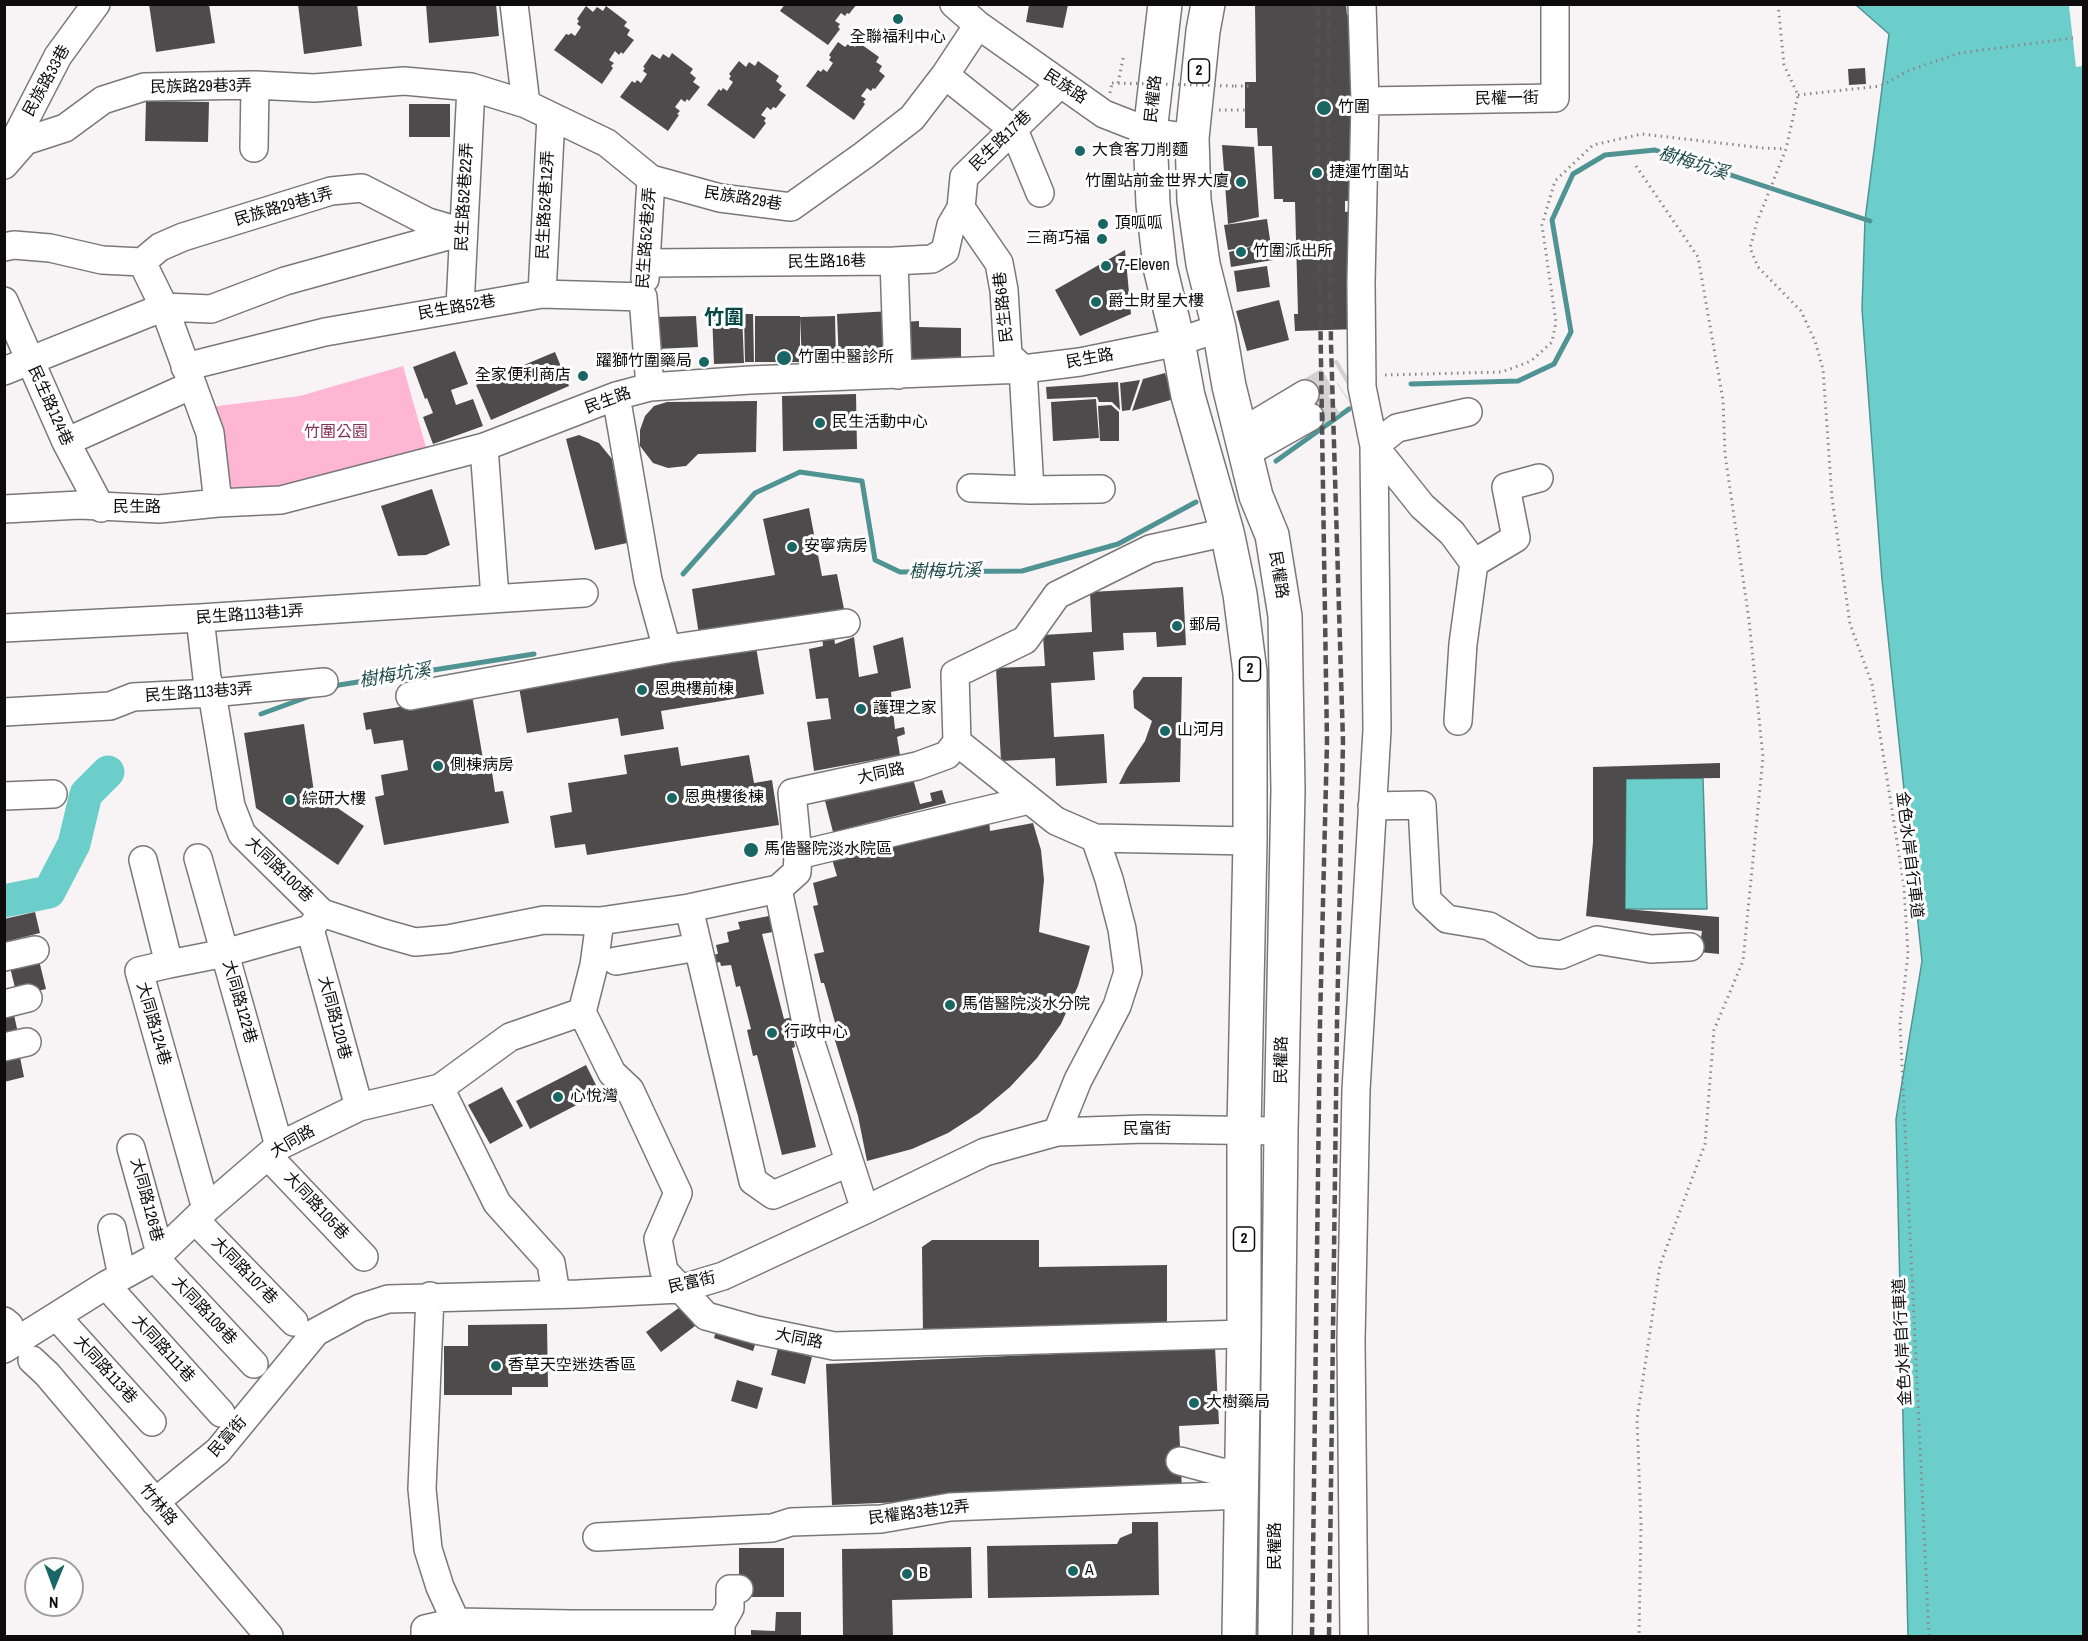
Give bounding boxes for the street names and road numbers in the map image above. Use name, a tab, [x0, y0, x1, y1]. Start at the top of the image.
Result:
street label: 民族路33巷	[20, 42, 74, 120]
road number: 2	[1188, 59, 1210, 83]
street label: 民族路	[1040, 66, 1090, 108]
street label: 民權路	[1142, 74, 1166, 124]
street label: 民族路29巷3弄	[150, 77, 252, 97]
street label: 民權一街	[1475, 89, 1539, 109]
street label: 民生路17巷	[966, 107, 1036, 175]
street label: 民生路52巷22弄	[453, 142, 477, 252]
street label: 民生路52巷12弄	[534, 150, 558, 260]
street label: 民族路29巷	[703, 183, 783, 215]
street label: 民族路29巷1弄	[232, 184, 336, 230]
street label: 民生路52巷2弄	[634, 187, 660, 289]
street label: 民生路16巷	[788, 252, 866, 272]
street label: 民生路6巷	[991, 271, 1017, 343]
street label: 民生路52巷	[417, 292, 497, 324]
street label: 民生路	[1065, 345, 1115, 373]
street label: 民生路124巷	[24, 363, 76, 449]
street label: 民生路	[582, 384, 634, 418]
street label: 民生路	[113, 498, 161, 518]
street label: 民權路	[1265, 550, 1291, 600]
street label: 民生路113巷1弄	[195, 602, 305, 628]
road number: 2	[1240, 657, 1260, 681]
street label: 民生路113巷3弄	[144, 680, 254, 706]
street label: 大同路	[856, 760, 906, 788]
street label: 金色水岸自行車道	[1892, 790, 1926, 920]
street label: 大同路100巷	[241, 833, 317, 907]
street label: 大同路122巷	[218, 958, 260, 1046]
street label: 大同路120巷	[314, 974, 354, 1062]
street label: 大同路124巷	[132, 980, 174, 1068]
street label: 民權路	[1272, 1036, 1292, 1084]
street label: 民富街	[1123, 1120, 1171, 1140]
street label: 大同路	[267, 1122, 319, 1162]
street label: 大同路126巷	[126, 1156, 166, 1244]
street label: 大同路105巷	[280, 1168, 352, 1244]
road number: 2	[1234, 1227, 1254, 1251]
street label: 大同路107巷	[207, 1233, 281, 1309]
street label: 民富街	[666, 1268, 718, 1298]
street label: 大同路109巷	[168, 1273, 240, 1349]
street label: 金色水岸自行車道	[1890, 1278, 1916, 1406]
street label: 大同路111巷	[128, 1311, 198, 1387]
street label: 大同路	[774, 1325, 824, 1353]
street label: 大同路113巷	[69, 1332, 141, 1408]
street label: 民富街	[205, 1413, 251, 1461]
street label: 竹林路	[135, 1480, 181, 1530]
street label: 民權路3巷12弄	[867, 1497, 971, 1529]
street label: 民權路	[1266, 1522, 1286, 1570]

